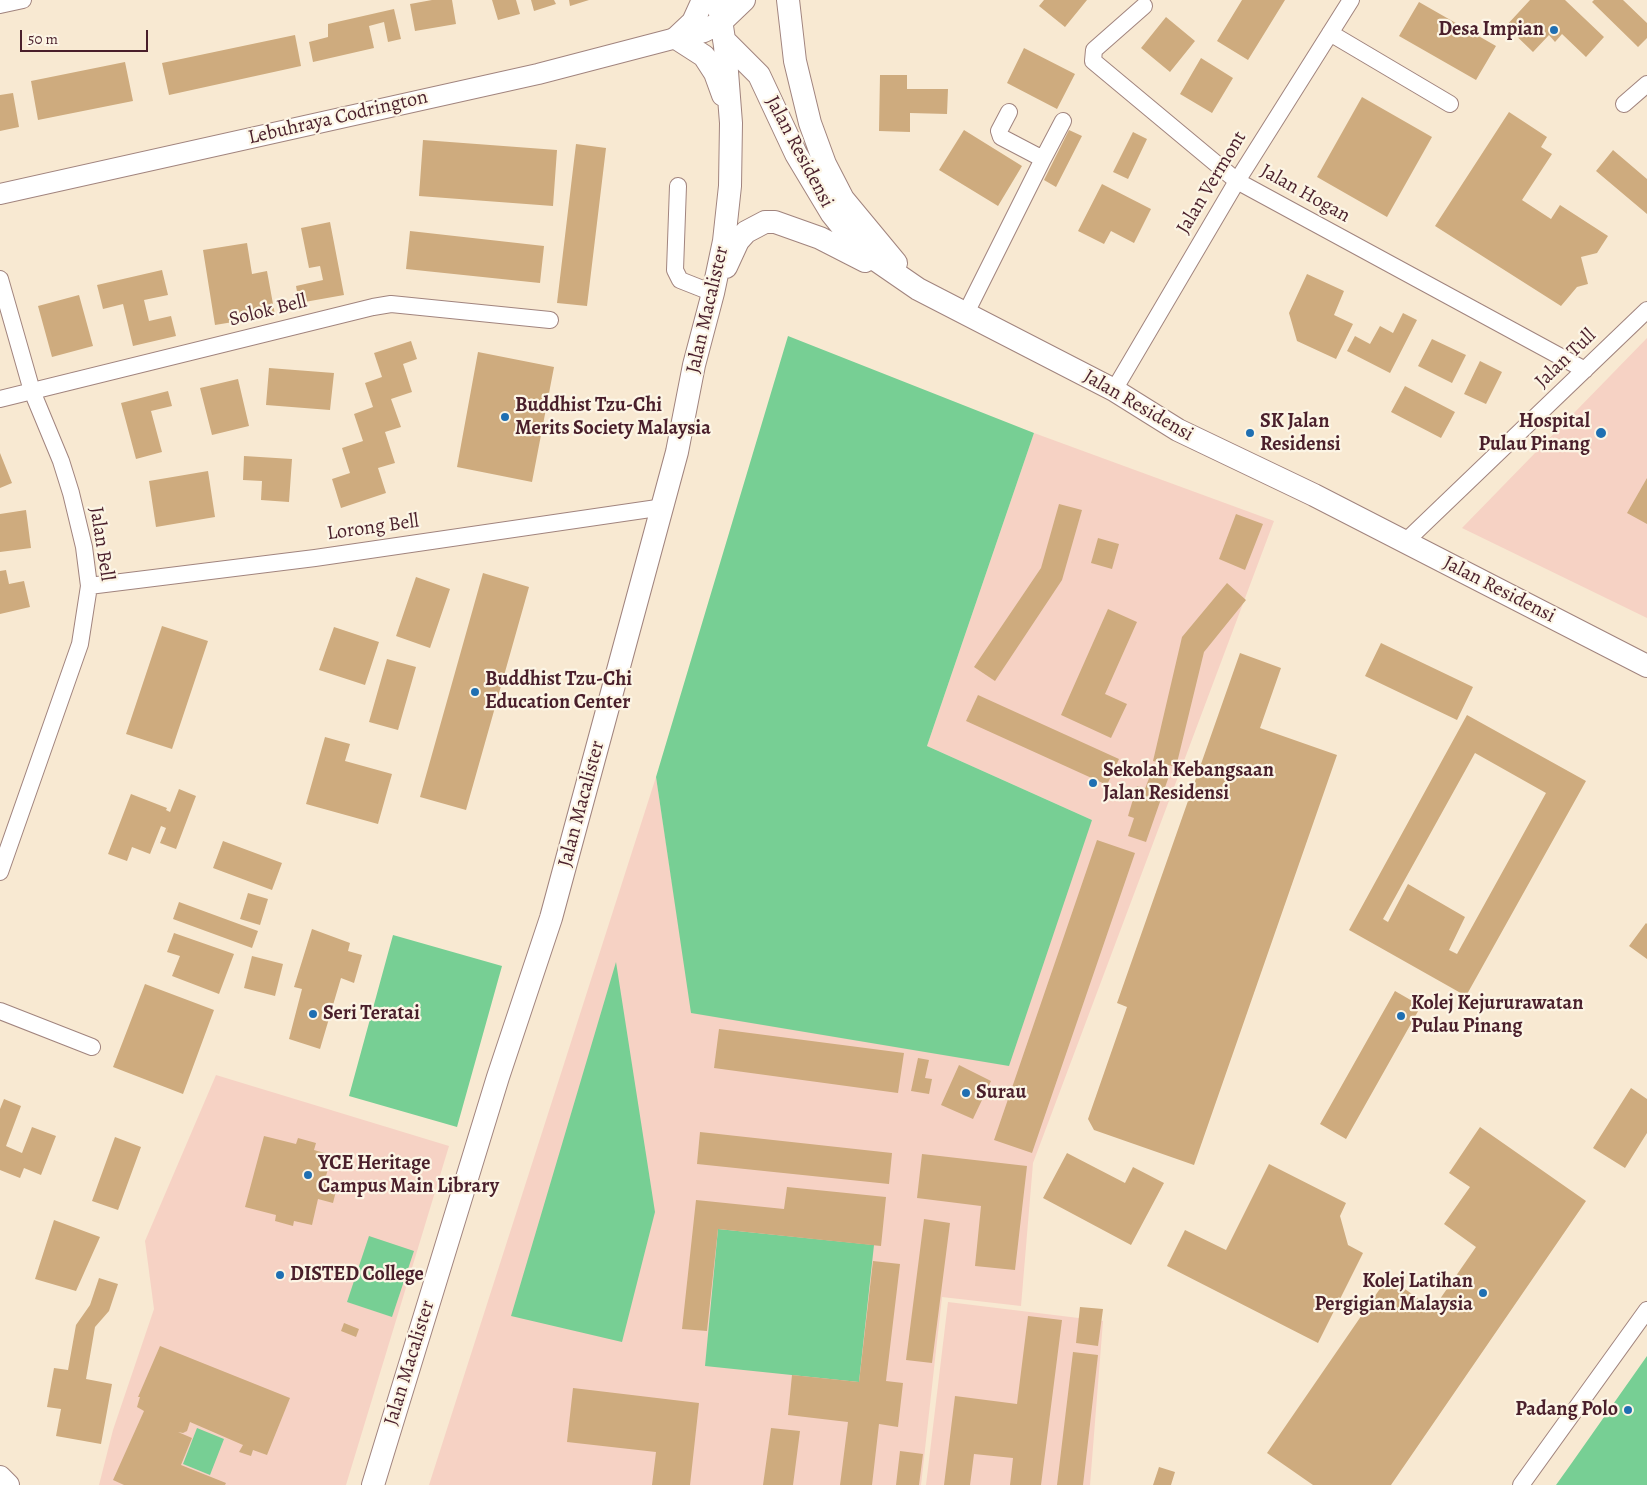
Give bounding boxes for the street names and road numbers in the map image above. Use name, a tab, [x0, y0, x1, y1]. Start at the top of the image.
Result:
street label: Lebuhraya Codrington	[246, 86, 430, 150]
street label: Jalan Residensi	[760, 92, 838, 212]
street label: Jalan Vermont	[1172, 127, 1252, 239]
street label: Jalan Hogan	[1256, 159, 1354, 229]
street label: Jalan Macalister	[682, 244, 734, 376]
street label: Solok Bell	[227, 290, 309, 332]
street label: Jalan Tull	[1531, 324, 1601, 394]
street label: Jalan Residensi	[1079, 365, 1197, 447]
street label: Jalan Bell	[83, 505, 119, 583]
street label: Lorong Bell	[325, 510, 421, 546]
street label: Jalan Residensi	[1439, 551, 1559, 629]
street label: Jalan Macalister	[554, 738, 610, 870]
street label: Jalan Macalister	[380, 1297, 440, 1429]

